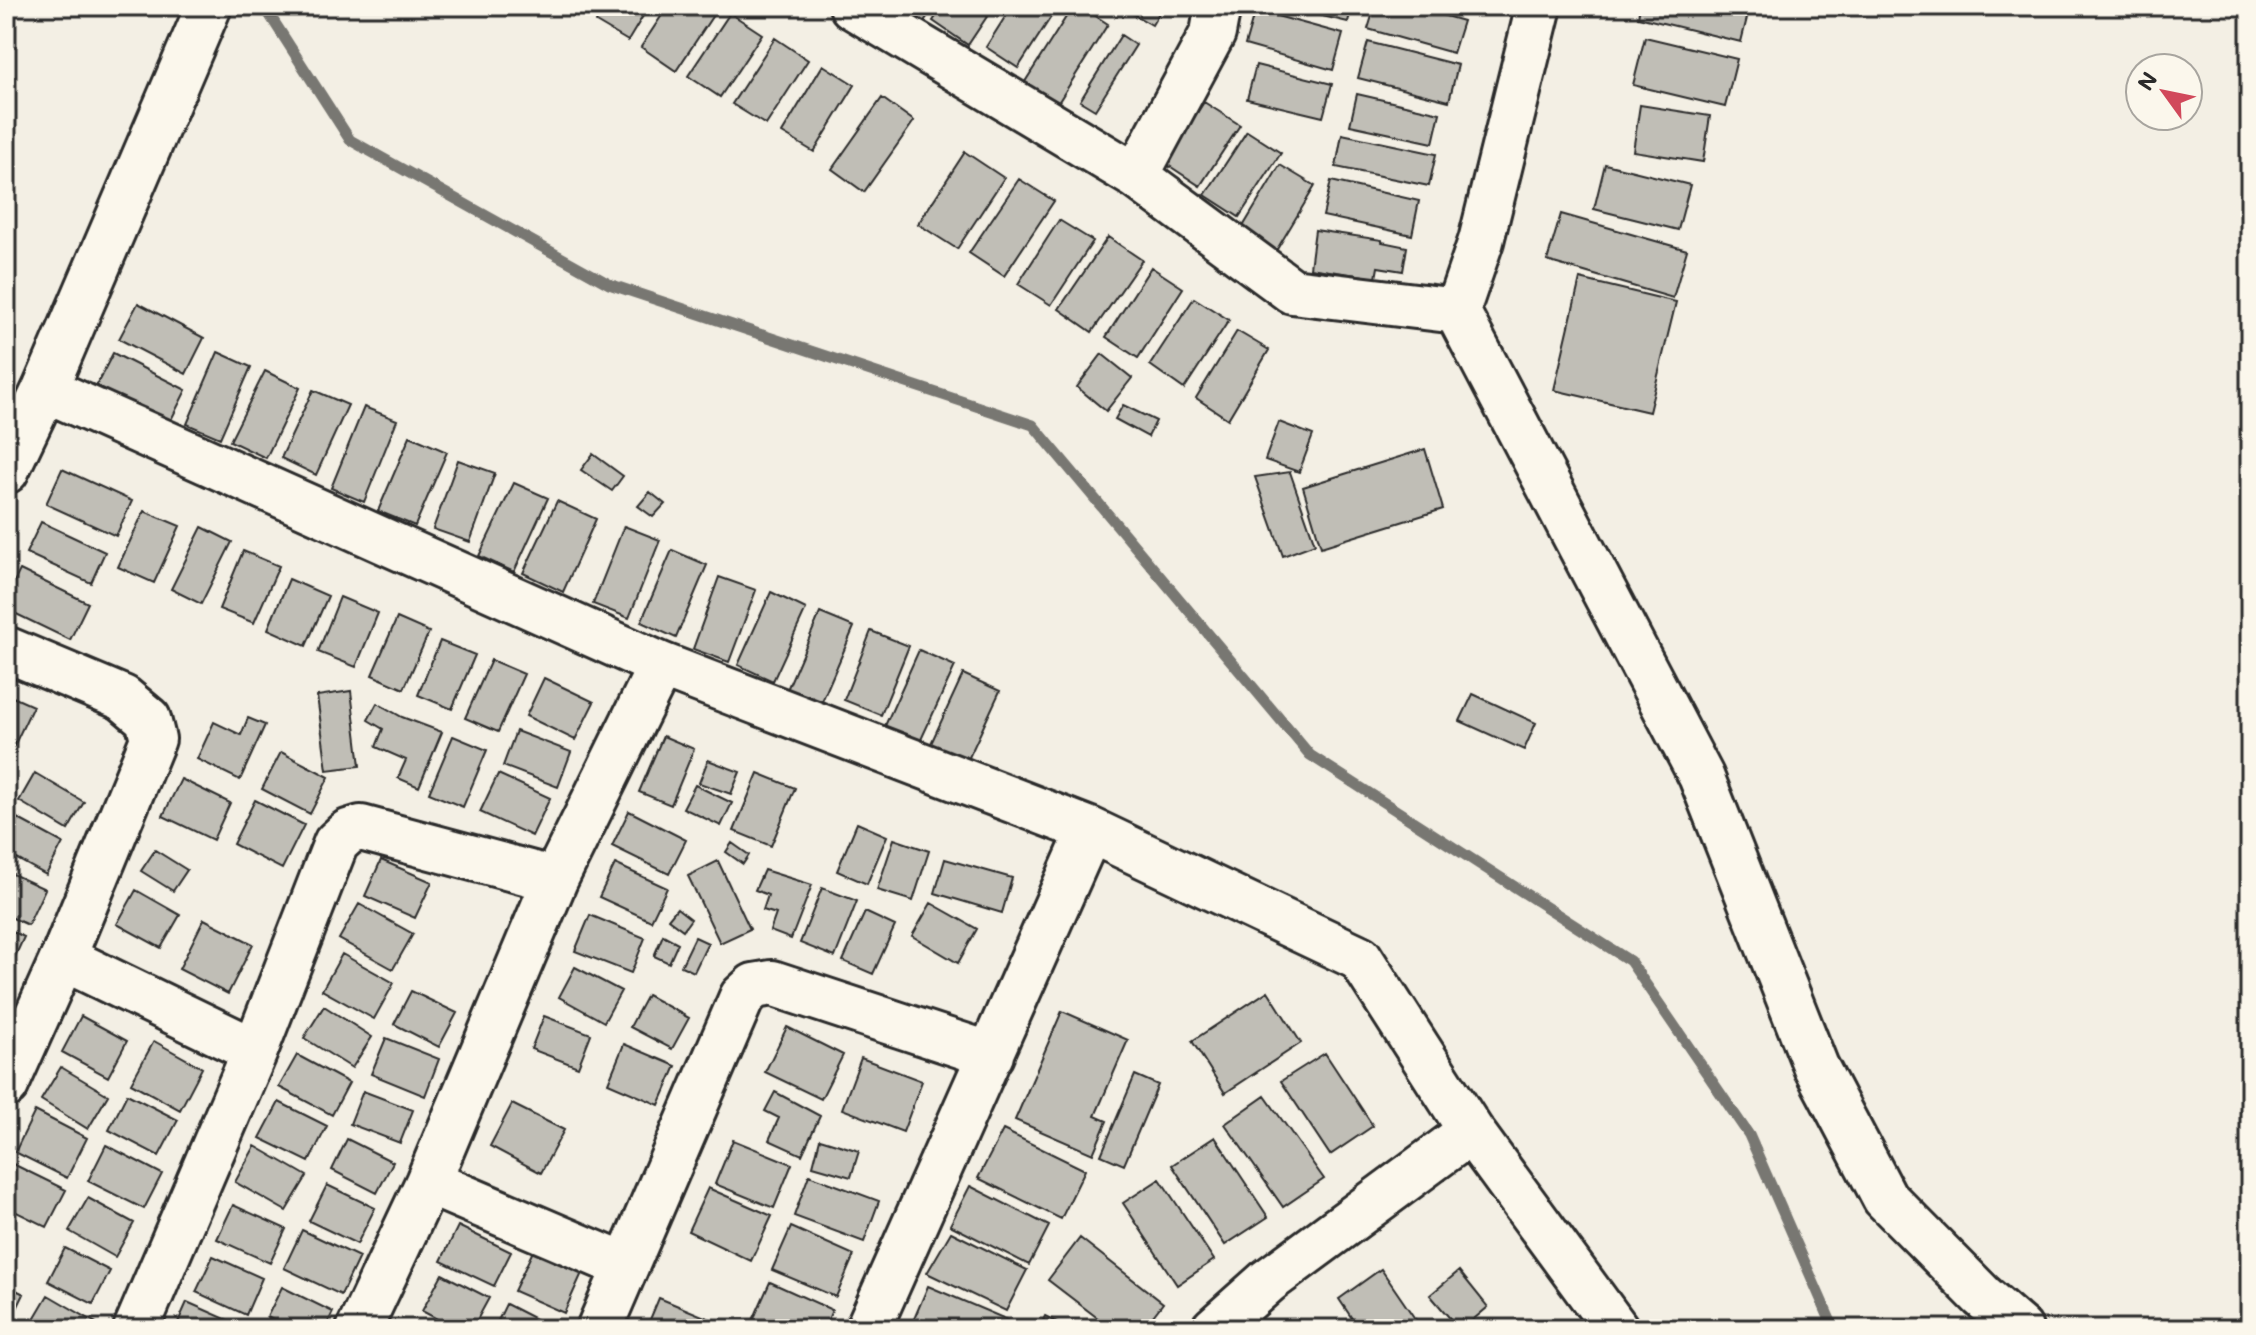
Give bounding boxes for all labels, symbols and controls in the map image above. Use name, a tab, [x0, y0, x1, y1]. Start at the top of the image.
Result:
north arrow	[2124, 52, 2204, 132]
text: N	[2130, 66, 2164, 96]

